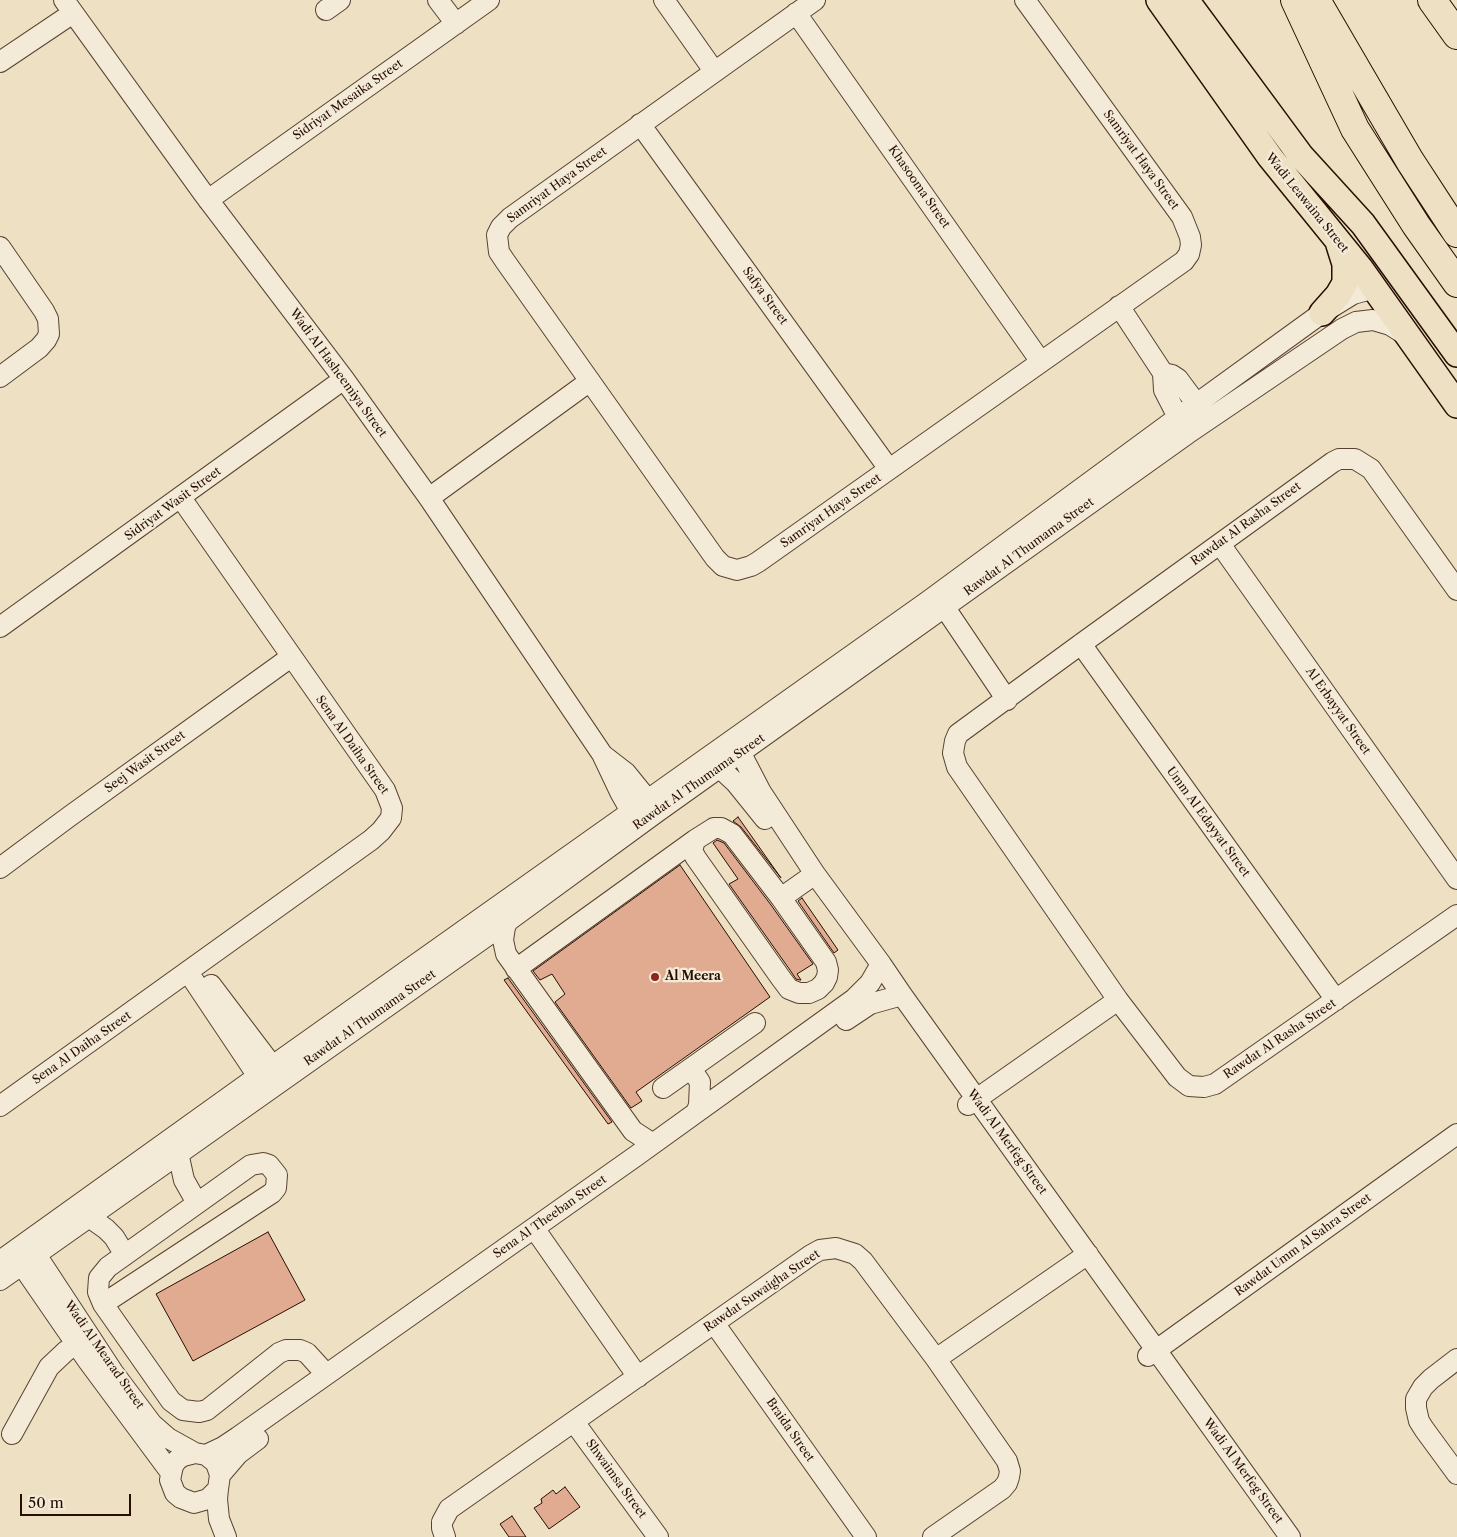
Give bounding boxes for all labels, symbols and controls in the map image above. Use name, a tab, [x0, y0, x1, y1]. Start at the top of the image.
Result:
street label: Sidriyat Mesaika Street	[290, 57, 406, 143]
street label: Samriyat Haya Street	[1100, 107, 1182, 213]
street label: Khasooma Street	[885, 143, 953, 231]
street label: Samriyat Haya Street	[504, 144, 610, 226]
street label: Wadi Leawaina Street	[1262, 150, 1352, 256]
street label: Safya Street	[739, 264, 791, 328]
street label: Wadi Al Hasheemiya Street	[286, 306, 390, 440]
street label: Sidriyat Wasit Street	[122, 464, 224, 544]
street label: Samriyat Haya Street	[778, 471, 884, 551]
street label: Rawdat Al Rasha Street	[1188, 479, 1304, 569]
street label: Rawdat Al Thumama Street	[961, 495, 1097, 599]
street label: Al Erbayyat Street	[1303, 665, 1373, 757]
street label: Sena Al Daiha Street	[312, 693, 392, 797]
street label: Seej Wasit Street	[102, 728, 188, 796]
street label: Rawdat Al Thumama Street	[630, 731, 768, 833]
street label: Umm Al Edayyat Street	[1163, 764, 1253, 880]
street label: Rawdat Al Thumama Street	[301, 967, 439, 1069]
place label: Al Meera	[665, 970, 721, 984]
marker: Al Meera	[649, 971, 661, 983]
street label: Rawdat Al Rasha Street	[1221, 996, 1339, 1082]
street label: Sena Al Daiha Street	[30, 1008, 134, 1088]
street label: Wadi Al Merfeg Street	[964, 1087, 1050, 1197]
street label: Sena Al Theeban Street	[491, 1172, 609, 1262]
street label: Rawdat Umm Al Sahra Street	[1232, 1191, 1374, 1299]
street label: Rawdat Suwaigha Street	[701, 1247, 823, 1335]
street label: Wadi Al Mearad Street	[61, 1298, 147, 1412]
street label: Braida Street	[763, 1395, 817, 1465]
street label: Wadi Al Merfeg Street	[1200, 1416, 1286, 1526]
street label: Shwaimsa Street	[583, 1437, 649, 1521]
scale bar	[22, 1484, 134, 1516]
text: 50 m	[28, 1493, 64, 1512]

